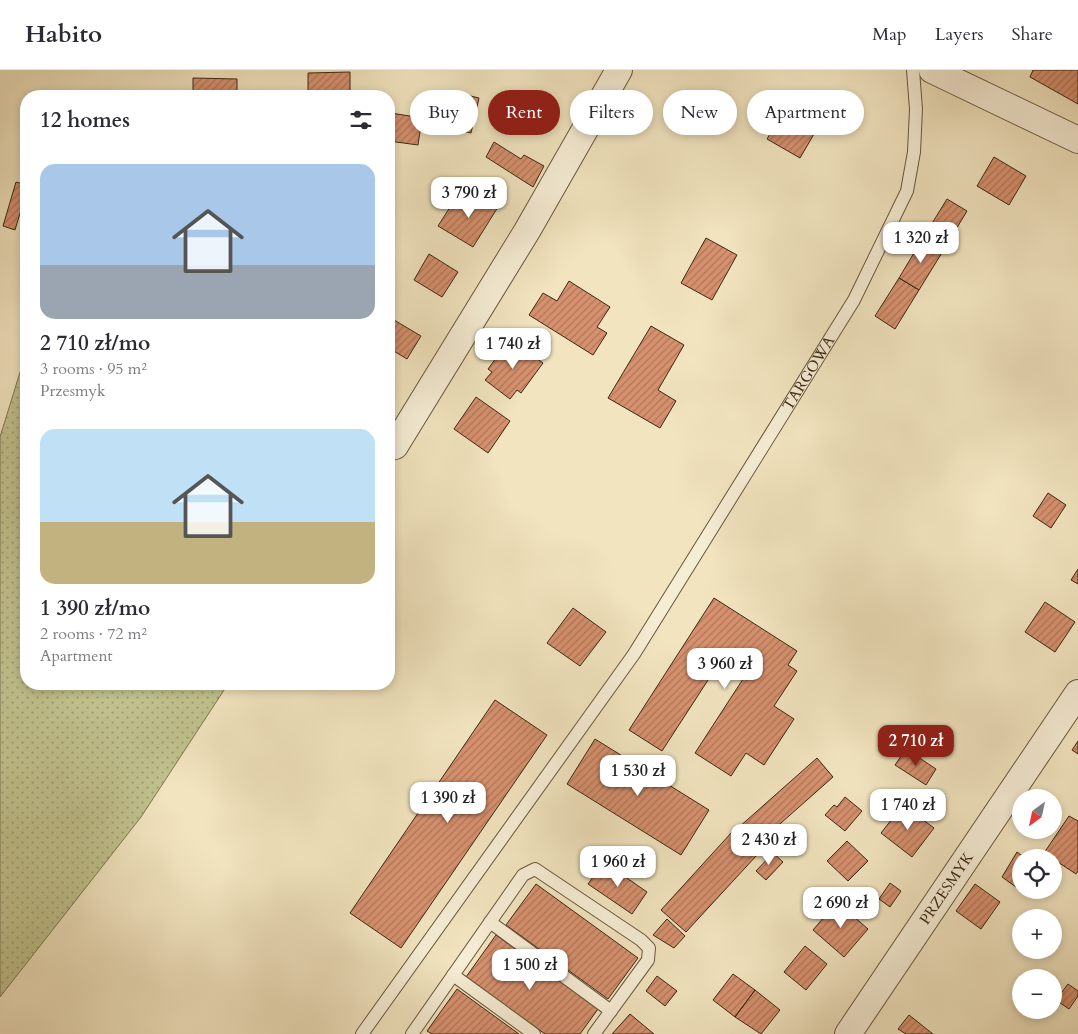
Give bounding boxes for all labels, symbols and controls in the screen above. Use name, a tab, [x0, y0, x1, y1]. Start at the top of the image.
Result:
text: Habito	[25, 18, 102, 51]
text: Map	[872, 22, 907, 47]
text: Layers	[935, 22, 984, 47]
text: Share	[1012, 22, 1053, 47]
chip: Buy	[410, 90, 478, 135]
chip: Rent	[488, 90, 560, 135]
chip: Filters	[570, 90, 653, 135]
chip: New	[663, 90, 737, 135]
chip: Apartment	[747, 90, 864, 135]
text: 12 homes	[40, 106, 130, 135]
icon: filters	[347, 106, 375, 134]
pin: 3 790 zł	[417, 176, 521, 219]
text: 3 790 zł	[442, 182, 496, 204]
icon: home	[163, 196, 253, 286]
pin: 1 320 zł	[869, 222, 973, 264]
text: 1 320 zł	[894, 227, 948, 249]
pin: 1 740 zł	[461, 328, 565, 370]
text: 2 710 zł/mo	[40, 329, 150, 358]
street label: TARGOWA	[778, 332, 839, 414]
text: 1 740 zł	[486, 333, 540, 355]
text: 3 rooms · 95 m²	[40, 358, 147, 380]
text: Przesmyk	[40, 380, 106, 402]
icon: home	[163, 461, 253, 551]
text: 1 390 zł/mo	[40, 594, 150, 623]
text: 2 rooms · 72 m²	[40, 623, 147, 645]
text: Apartment	[40, 645, 113, 667]
pin: 3 960 zł	[673, 648, 777, 690]
text: 3 960 zł	[698, 653, 752, 675]
pin: 2 710 zł	[864, 724, 968, 767]
text: 2 710 zł	[889, 730, 943, 752]
pin: 1 530 zł	[586, 754, 690, 797]
text: 1 530 zł	[611, 760, 665, 782]
pin: 1 390 zł	[396, 782, 500, 824]
text: 1 390 zł	[421, 787, 475, 809]
pin: 1 740 zł	[856, 788, 960, 831]
north arrow	[1012, 789, 1062, 839]
map controls	[1012, 789, 1062, 1019]
text: 1 740 zł	[881, 794, 935, 816]
pin: 2 430 zł	[717, 824, 821, 866]
text: 2 430 zł	[742, 829, 796, 851]
pin: 1 960 zł	[566, 846, 670, 888]
street label: PRZESMYK	[915, 847, 978, 928]
button: locate	[1012, 849, 1062, 899]
text: 1 960 zł	[591, 851, 645, 873]
pin: 2 690 zł	[789, 886, 893, 929]
text: 2 690 zł	[814, 892, 868, 914]
button: +	[1012, 909, 1062, 959]
pin: 1 500 zł	[478, 948, 582, 991]
text: 1 500 zł	[503, 954, 557, 976]
button: −	[1012, 969, 1062, 1019]

